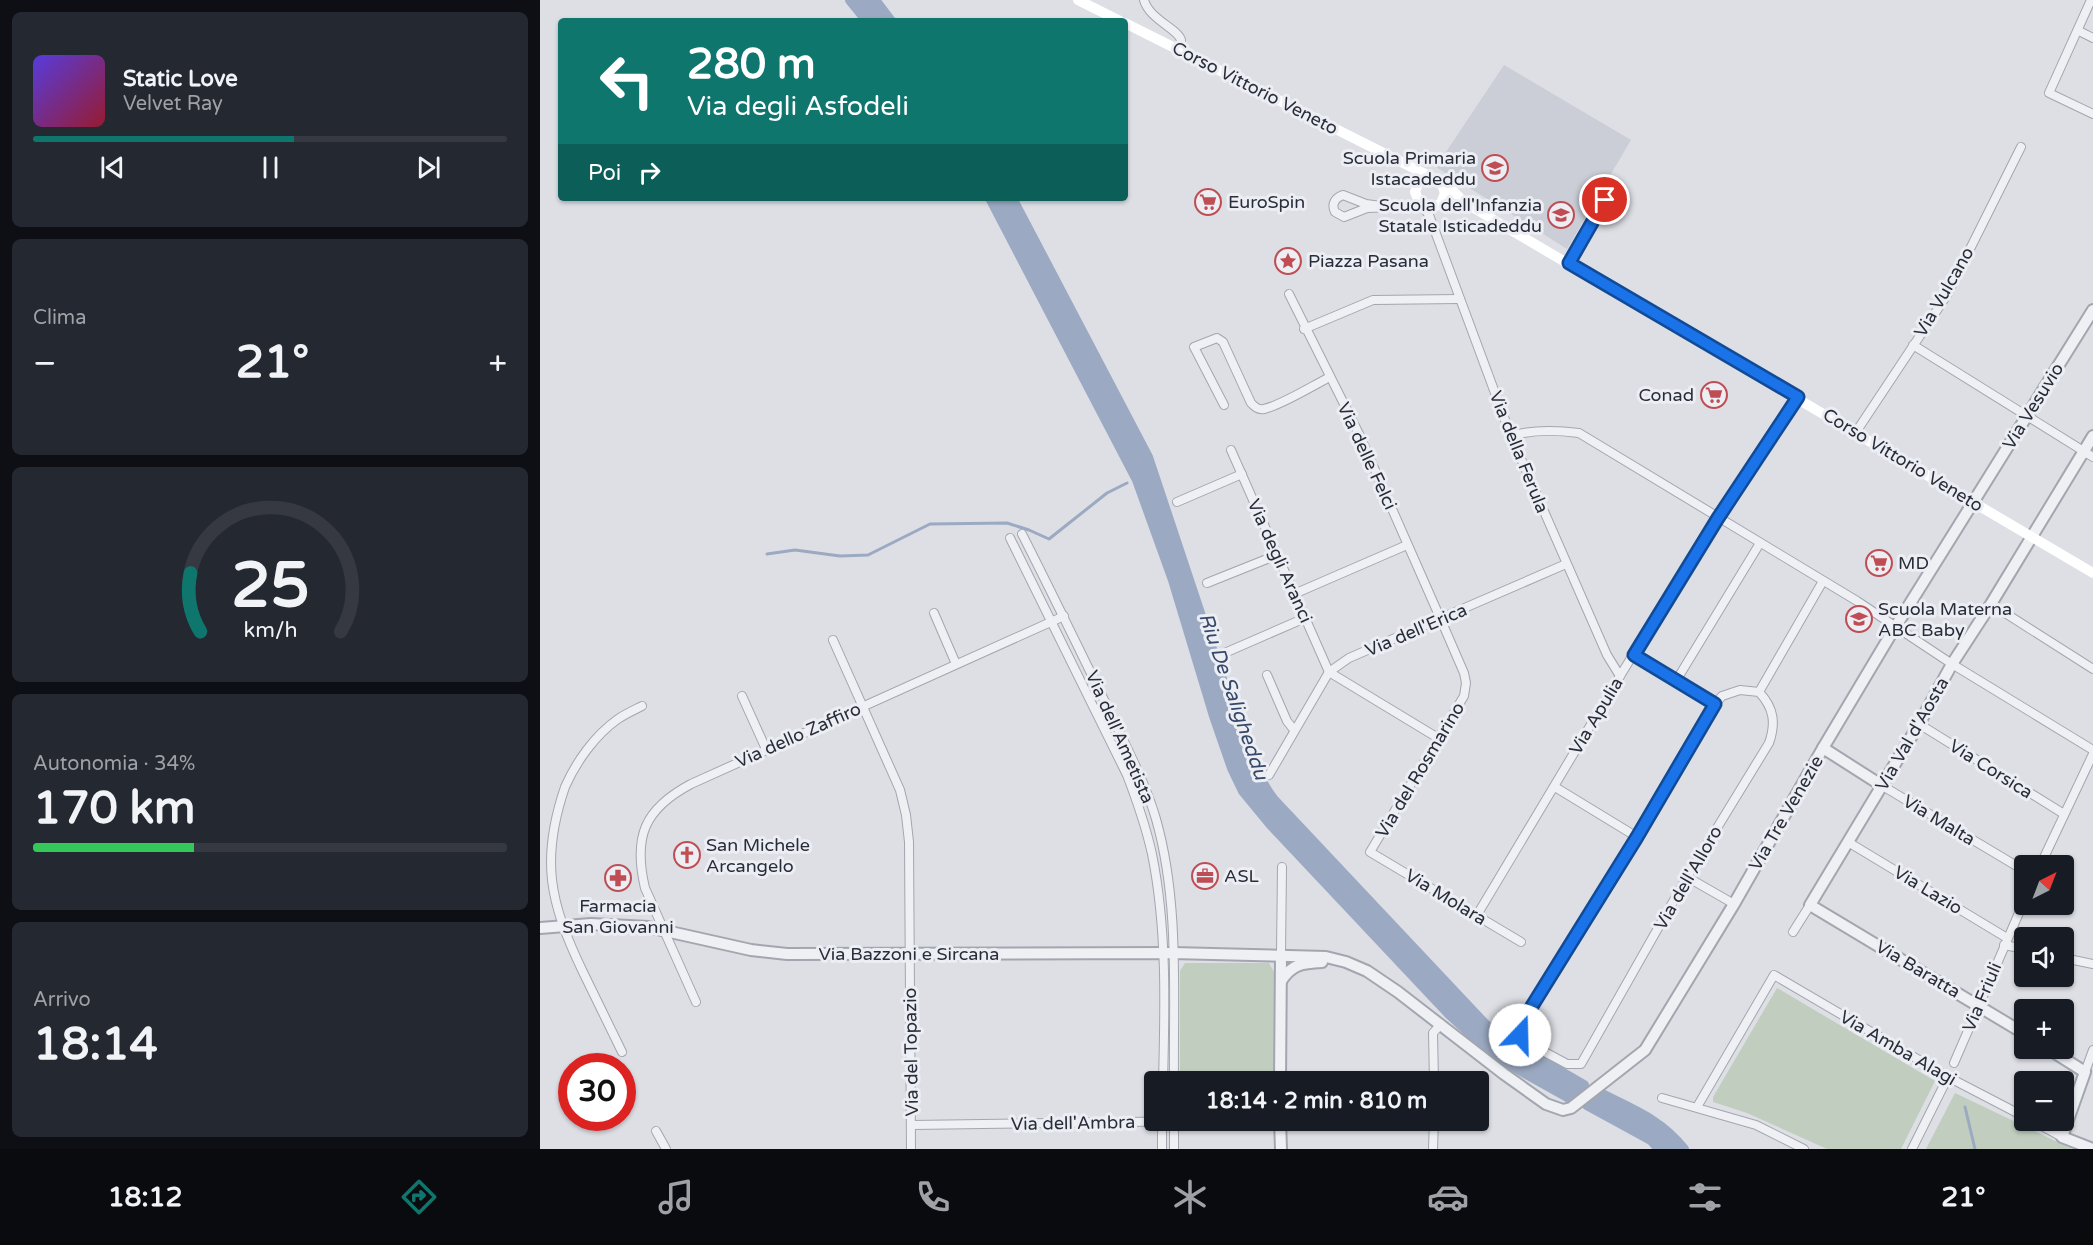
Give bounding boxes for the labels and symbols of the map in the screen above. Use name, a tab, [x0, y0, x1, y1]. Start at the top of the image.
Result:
street label: Corso Vittorio Veneto	[1168, 37, 1342, 139]
place label: Scuola Primaria Istacadeddu	[1343, 147, 1476, 190]
school or university icon: Scuola Primaria Istacadeddu	[1480, 153, 1510, 183]
pin	[1579, 174, 1630, 225]
supermarket icon: EuroSpin	[1193, 187, 1223, 217]
place label: EuroSpin	[1228, 191, 1305, 213]
place label: Scuola dell'Infanzia Statale Isticadeddu	[1378, 194, 1542, 237]
school or university icon: Scuola dell'Infanzia Statale Isticadeddu	[1546, 200, 1576, 230]
street label: Via Vulcano	[1909, 243, 1979, 341]
place icon: Piazza Pasana	[1273, 246, 1303, 276]
place label: Piazza Pasana	[1308, 250, 1429, 272]
street label: Via Vesuvio	[1998, 359, 2068, 453]
supermarket icon: Conad	[1699, 380, 1729, 410]
place label: Conad	[1638, 384, 1694, 406]
street label: Via della Ferula	[1484, 388, 1554, 516]
street label: Via delle Felci	[1333, 399, 1401, 513]
street label: Corso Vittorio Veneto	[1819, 403, 1987, 517]
street label: Via degli Aranci	[1243, 496, 1317, 626]
supermarket icon: MD	[1864, 548, 1894, 578]
place label: MD	[1898, 552, 1929, 574]
place label: Scuola Materna ABC Baby	[1878, 598, 2012, 641]
street label: Via dell'Erica	[1362, 599, 1470, 661]
school or university icon: Scuola Materna ABC Baby	[1844, 604, 1874, 634]
water label: Riu De Saligheddu	[1193, 610, 1273, 785]
street label: Via dell'Ametista	[1081, 667, 1159, 807]
street label: Via Apulia	[1564, 673, 1628, 759]
street label: Via Val d'Aosta	[1871, 673, 1953, 795]
street label: Via dello Zaffiro	[732, 697, 864, 773]
street label: Via del Rosmarino	[1371, 698, 1469, 842]
street label: Via Corsica	[1945, 735, 2037, 803]
street label: Via Tre Venezie	[1744, 751, 1828, 875]
street label: Via Malta	[1899, 790, 1979, 850]
street label: Via dell'Alloro	[1649, 822, 1727, 934]
place label: San Michele Arcangelo	[706, 834, 810, 877]
church icon: San Michele Arcangelo	[672, 840, 702, 870]
north arrow	[2014, 855, 2074, 915]
office icon: ASL	[1190, 861, 1220, 891]
street label: Via Lazio	[1890, 861, 1966, 919]
pharmacy icon: Farmacia San Giovanni	[603, 863, 633, 893]
street label: Via Molara	[1401, 864, 1491, 930]
place label: ASL	[1224, 865, 1260, 887]
place label: Farmacia San Giovanni	[562, 895, 674, 938]
street label: Via Baratta	[1872, 935, 1964, 1003]
street label: Via Bazzoni e Sircana	[819, 943, 999, 965]
street label: Via Friuli	[1958, 959, 2006, 1035]
street label: Via del Topazio	[899, 987, 923, 1117]
position arrow	[1488, 1003, 1552, 1067]
street label: Via Amba Alagi	[1836, 1006, 1960, 1090]
speed limit sign: 30	[558, 1053, 636, 1131]
street label: Via dell'Ambra	[1011, 1111, 1135, 1135]

